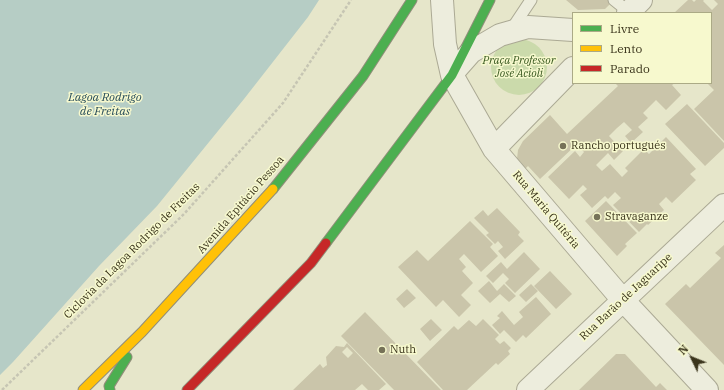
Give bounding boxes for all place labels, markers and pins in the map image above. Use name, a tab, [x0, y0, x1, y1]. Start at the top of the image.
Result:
place label: Rancho portugués	[571, 139, 666, 153]
marker: Rancho portugués	[558, 141, 568, 151]
place label: Stravaganze	[605, 210, 668, 224]
marker: Stravaganze	[592, 212, 602, 222]
place label: Nuth	[390, 343, 416, 357]
marker: Nuth	[377, 345, 387, 355]

